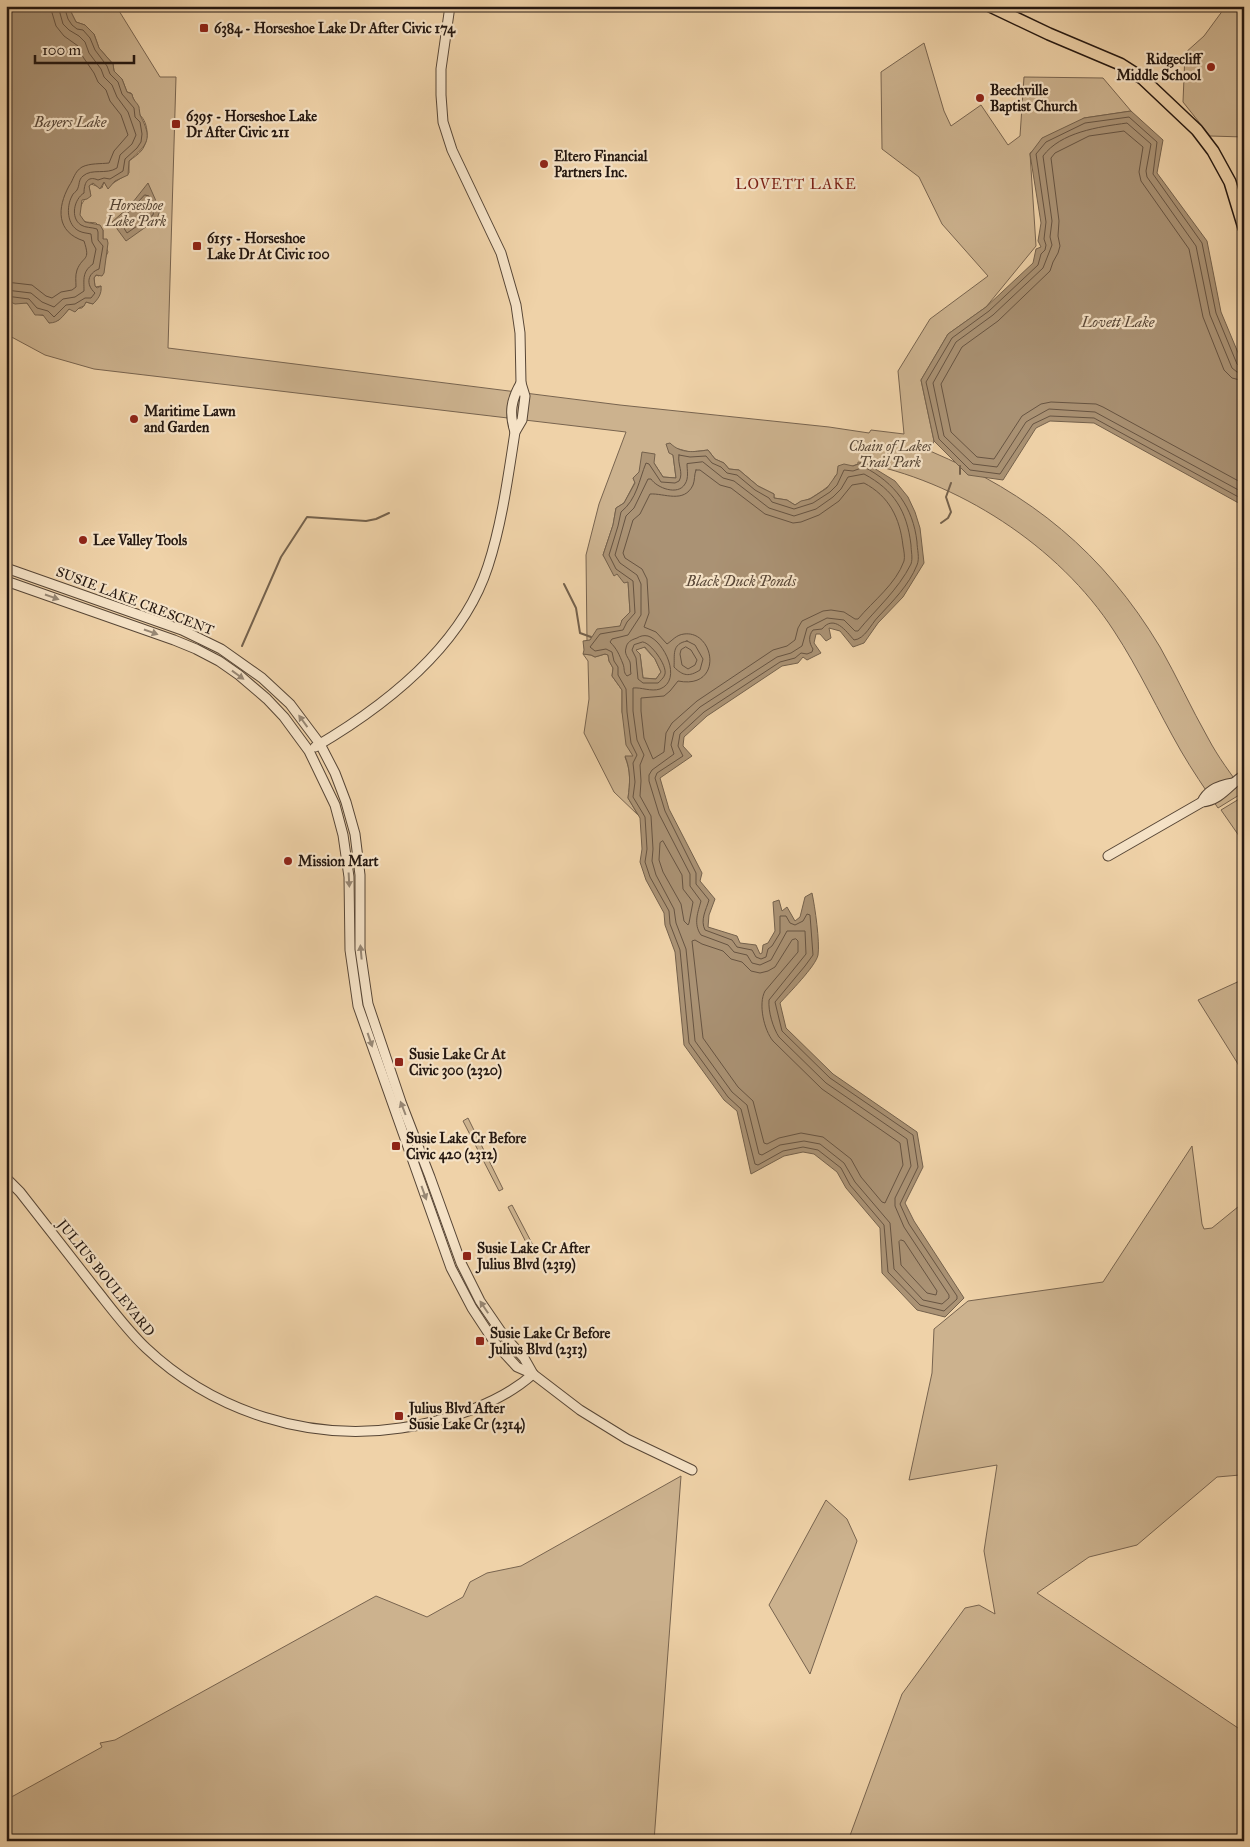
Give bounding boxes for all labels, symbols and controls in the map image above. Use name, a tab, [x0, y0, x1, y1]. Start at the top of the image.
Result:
place label: 6384 - Horseshoe Lake Dr After Civic 174	[214, 20, 456, 38]
marker: 6384 - Horseshoe Lake Dr After Civic 174	[198, 22, 210, 34]
scale bar	[35, 32, 134, 64]
text: 100 m	[42, 41, 82, 59]
place label: Ridgecliff Middle School	[1116, 51, 1204, 84]
marker: Ridgecliff Middle School	[1205, 61, 1217, 73]
place label: Beechville Baptist Church	[990, 82, 1078, 116]
marker: Beechville Baptist Church	[974, 92, 986, 104]
place label: 6395 - Horseshoe Lake Dr After Civic 211	[186, 108, 317, 141]
water label: Bayers Lake	[33, 113, 107, 131]
marker: 6395 - Horseshoe Lake Dr After Civic 211	[170, 118, 182, 130]
place label: Eltero Financial Partners Inc.	[554, 148, 649, 181]
marker: Eltero Financial Partners Inc.	[538, 158, 550, 170]
district label: LOVETT LAKE	[735, 175, 857, 193]
park label: Horseshoe Lake Park	[105, 197, 167, 230]
place label: 6155 - Horseshoe Lake Dr At Civic 100	[207, 230, 330, 263]
marker: 6155 - Horseshoe Lake Dr At Civic 100	[191, 240, 203, 252]
water label: Lovett Lake	[1081, 313, 1155, 331]
place label: Maritime Lawn and Garden	[144, 403, 236, 436]
marker: Maritime Lawn and Garden	[128, 413, 140, 425]
park label: Chain of Lakes Trail Park	[849, 438, 932, 471]
place label: Lee Valley Tools	[93, 532, 187, 550]
marker: Lee Valley Tools	[77, 534, 89, 546]
street label: SUSIE LAKE CRESCENT	[54, 563, 217, 639]
water label: Black Duck Ponds	[685, 572, 797, 590]
one-way arrow	[45, 593, 60, 601]
one-way arrow	[144, 629, 159, 636]
one-way arrow	[231, 669, 244, 680]
one-way arrow	[297, 715, 308, 728]
place label: Mission Mart	[298, 853, 379, 870]
marker: Mission Mart	[282, 855, 294, 867]
one-way arrow	[345, 872, 353, 888]
one-way arrow	[357, 944, 365, 960]
one-way arrow	[367, 1032, 374, 1047]
place label: Susie Lake Cr At Civic 300 (2320)	[409, 1046, 506, 1080]
marker: Susie Lake Cr At Civic 300 (2320)	[393, 1056, 405, 1068]
one-way arrow	[399, 1100, 407, 1115]
place label: Susie Lake Cr Before Civic 420 (2312)	[406, 1130, 527, 1164]
marker: Susie Lake Cr Before Civic 420 (2312)	[390, 1140, 402, 1152]
one-way arrow	[421, 1185, 428, 1200]
street label: JULIUS BOULEVARD	[52, 1215, 158, 1340]
place label: Susie Lake Cr After Julius Blvd (2319)	[475, 1240, 590, 1274]
marker: Susie Lake Cr After Julius Blvd (2319)	[461, 1250, 473, 1262]
one-way arrow	[480, 1300, 489, 1314]
place label: Susie Lake Cr Before Julius Blvd (2313)	[488, 1325, 611, 1359]
marker: Susie Lake Cr Before Julius Blvd (2313)	[474, 1335, 486, 1347]
place label: Julius Blvd After Susie Lake Cr (2314)	[407, 1400, 525, 1434]
marker: Julius Blvd After Susie Lake Cr (2314)	[393, 1410, 405, 1422]

